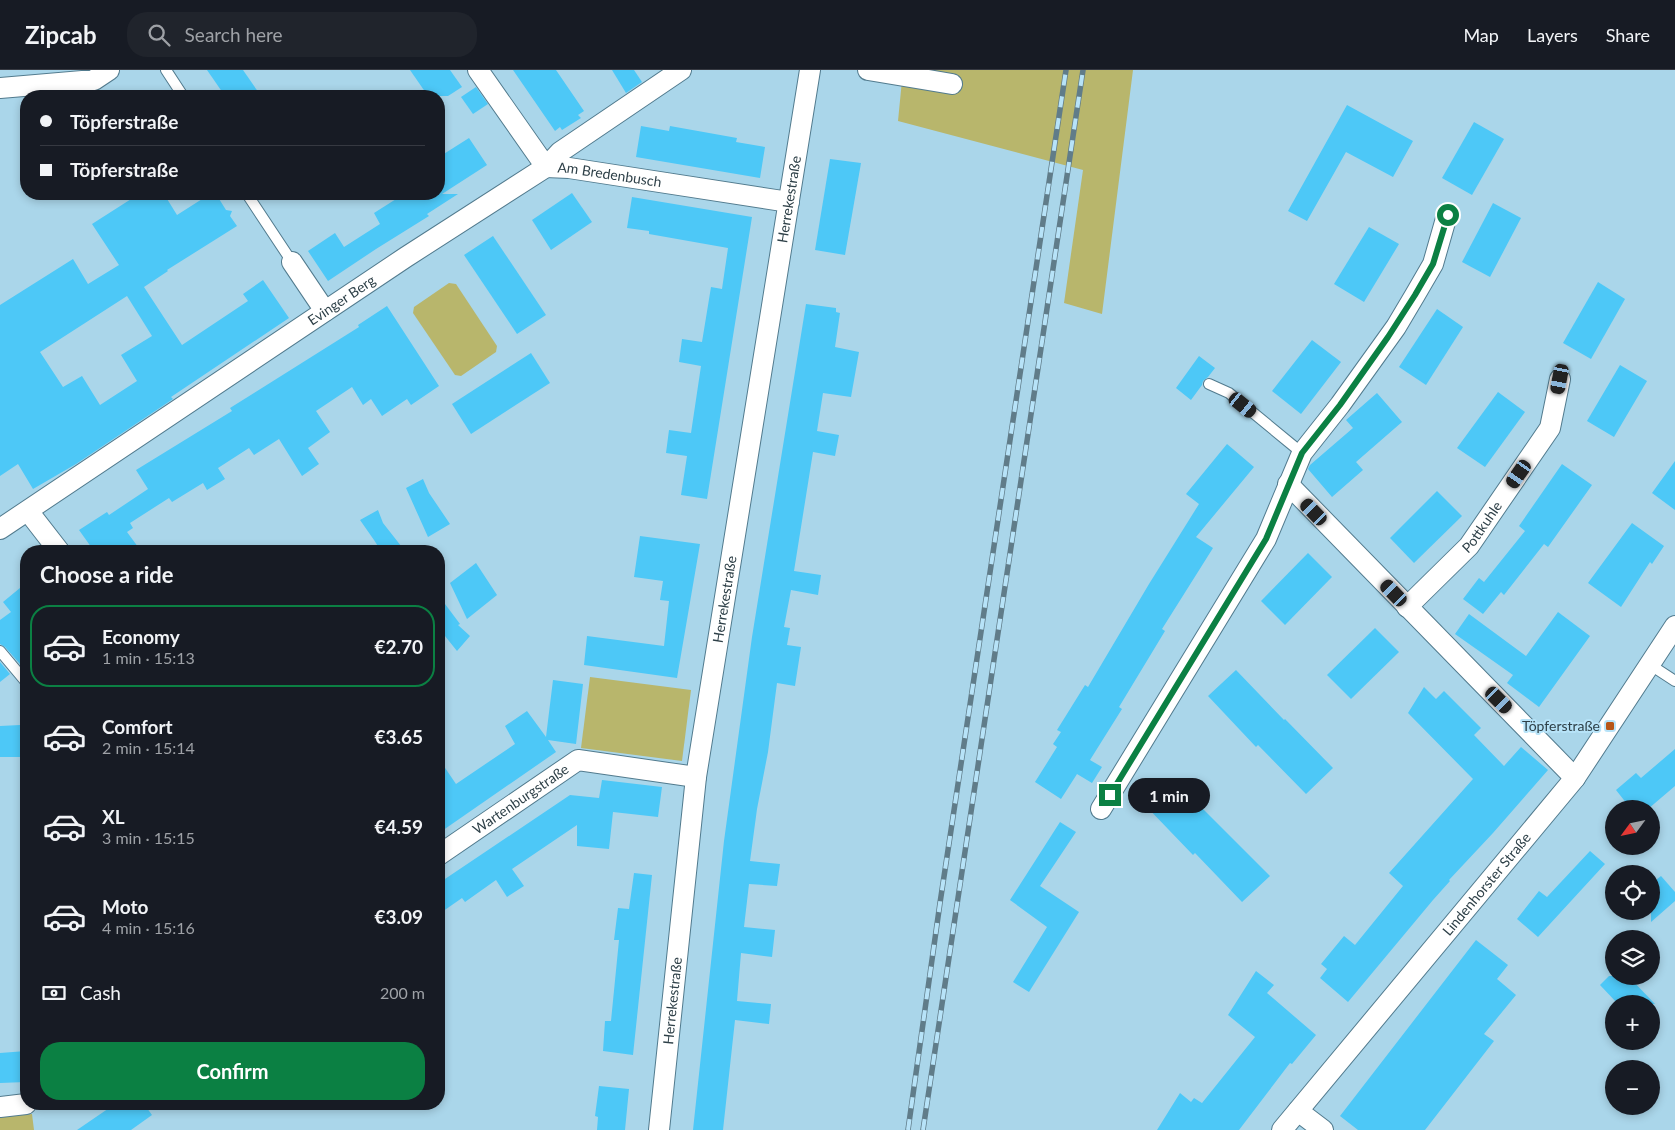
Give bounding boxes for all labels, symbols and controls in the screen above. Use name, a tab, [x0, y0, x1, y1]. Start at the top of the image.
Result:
search box	[127, 12, 477, 57]
text: Zipcab	[25, 20, 97, 49]
icon: search	[145, 21, 173, 49]
text: Search here	[185, 23, 283, 46]
text: Map	[1463, 24, 1499, 46]
text: Layers	[1527, 24, 1578, 46]
text: Share	[1606, 24, 1650, 46]
text: Töpferstraße	[70, 110, 178, 133]
street label: Herrekestraße	[773, 155, 804, 244]
text: Töpferstraße	[70, 158, 178, 181]
street label: Am Bredenbusch	[557, 159, 663, 190]
route start	[1437, 204, 1459, 226]
street label: Evinger Berg	[304, 271, 378, 329]
car	[1549, 363, 1570, 395]
car	[1226, 390, 1259, 420]
car	[1504, 457, 1533, 491]
car	[1298, 496, 1329, 528]
street label: Pottkuhle	[1458, 498, 1505, 556]
street label: Herrekestraße	[709, 554, 740, 644]
text: Choose a ride	[40, 561, 174, 588]
car	[1378, 577, 1409, 609]
icon: car	[42, 624, 87, 669]
text: Economy	[102, 625, 180, 648]
text: €2.70	[374, 635, 423, 658]
text: 1 min · 15:13	[102, 648, 195, 667]
car	[1483, 684, 1514, 716]
icon: car	[42, 714, 87, 759]
text: Comfort	[102, 715, 173, 738]
place label: Töpferstraße	[1522, 717, 1600, 734]
marker: Töpferstraße	[1604, 720, 1616, 732]
text: €3.65	[374, 725, 423, 748]
text: 2 min · 15:14	[102, 738, 195, 757]
street label: Wartenburgstraße	[469, 760, 572, 837]
callout: 1 min	[1128, 778, 1210, 812]
route end	[1099, 784, 1121, 806]
text: 1 min	[1149, 786, 1189, 805]
north arrow	[1605, 800, 1660, 855]
map controls	[1605, 800, 1660, 1115]
icon: car	[42, 804, 87, 849]
text: XL	[102, 805, 125, 828]
text: €4.59	[374, 815, 423, 838]
text: 3 min · 15:15	[102, 828, 195, 847]
street label: Lindenhorster Straße	[1439, 829, 1534, 939]
button: locate	[1605, 865, 1660, 920]
icon: car	[42, 894, 87, 939]
text: Moto	[102, 895, 148, 918]
text: €3.09	[374, 905, 423, 928]
text: 4 min · 15:16	[102, 918, 195, 937]
button: layers	[1605, 930, 1660, 985]
street label: Herrekestraße	[659, 956, 685, 1045]
icon: cash	[40, 979, 68, 1007]
text: Cash	[80, 981, 121, 1004]
text: 200 m	[380, 983, 425, 1002]
button: +	[1605, 995, 1660, 1050]
button: Confirm	[40, 1042, 425, 1100]
button: −	[1605, 1060, 1660, 1115]

